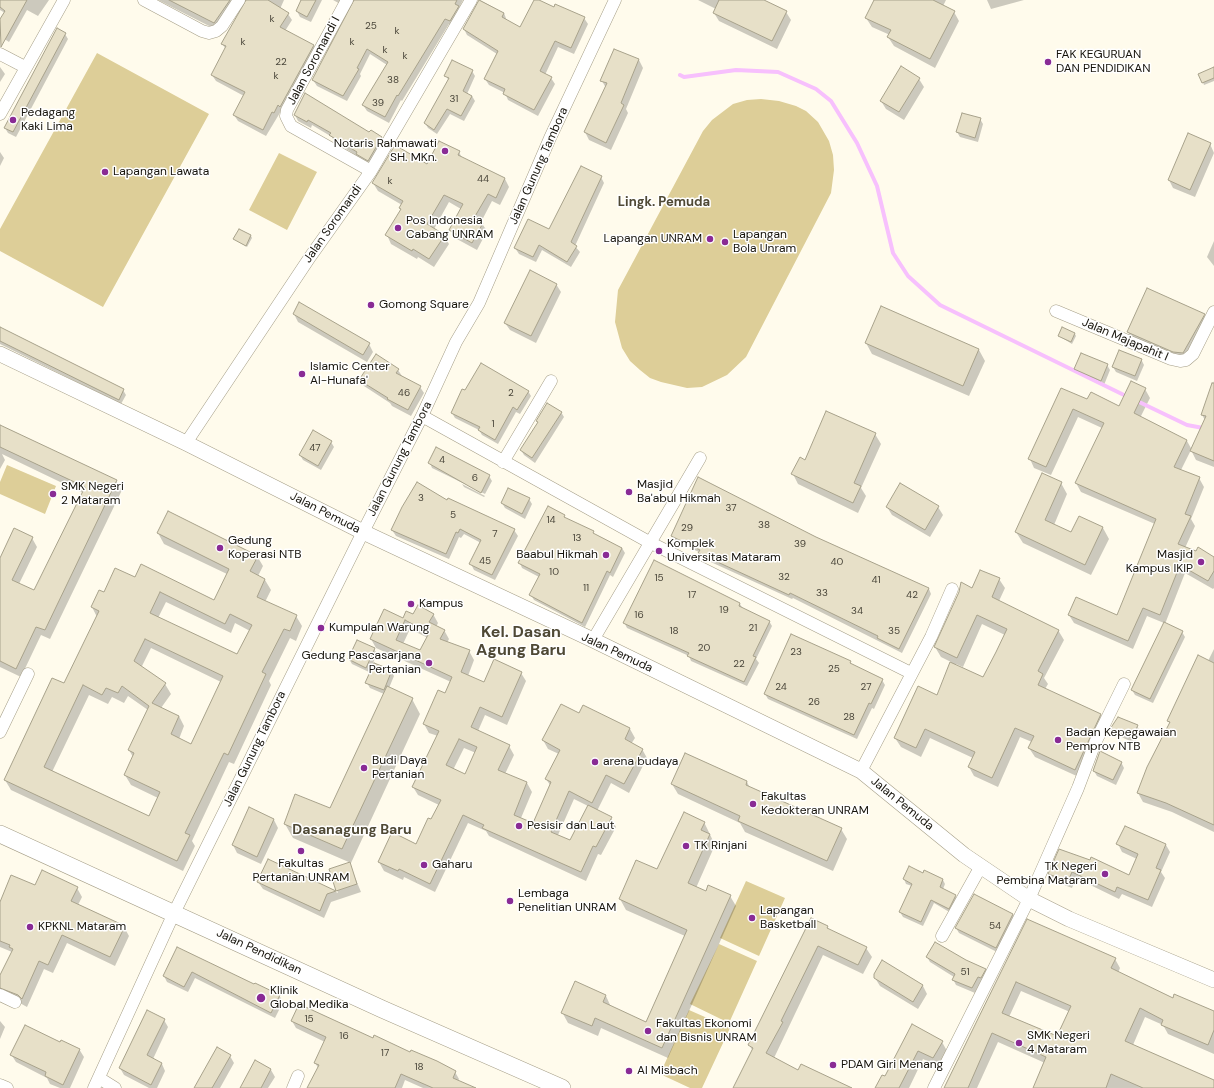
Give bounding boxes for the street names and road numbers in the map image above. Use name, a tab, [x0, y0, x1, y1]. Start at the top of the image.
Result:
street label: Jalan Soromandi I	[285, 14, 343, 108]
street label: Jalan Gunung Tambora	[507, 105, 571, 227]
street label: Jalan Soromandi	[301, 182, 365, 266]
street label: Jalan Majapahit I	[1080, 315, 1170, 365]
street label: Jalan Gunung Tambora	[365, 399, 435, 519]
street label: Jalan Pemuda	[287, 489, 363, 537]
street label: Jalan Pemuda	[579, 630, 655, 676]
street label: Jalan Gunung Tambora	[221, 689, 289, 809]
street label: Jalan Pemuda	[868, 774, 936, 834]
street label: Jalan Pendidikan	[214, 926, 304, 978]

